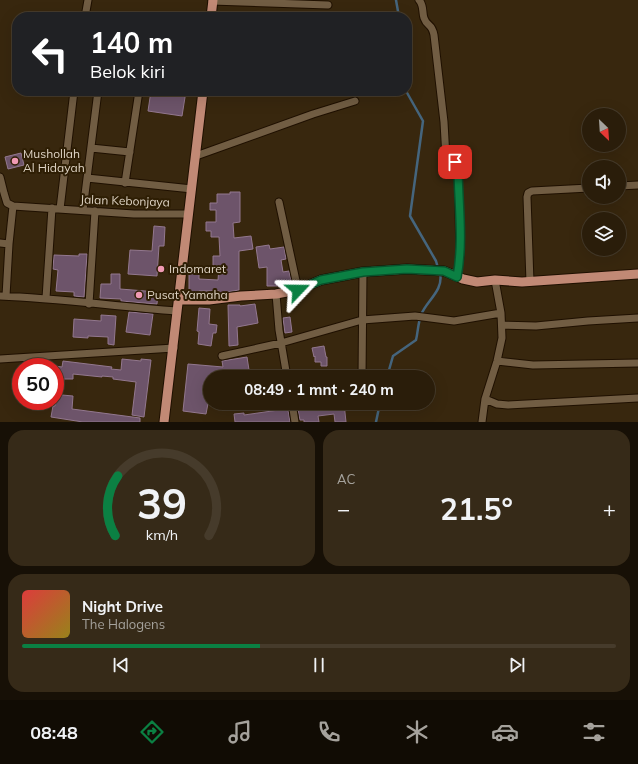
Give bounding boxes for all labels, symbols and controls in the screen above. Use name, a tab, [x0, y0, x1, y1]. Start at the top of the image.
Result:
text: 140 m	[90, 25, 173, 60]
icon: left	[24, 28, 76, 80]
text: Belok kiri	[90, 60, 165, 83]
north arrow	[582, 108, 626, 152]
map controls	[582, 108, 626, 256]
pin	[438, 145, 472, 179]
place label: Mushollah Al Hidayah	[23, 146, 85, 175]
icon: arrive	[444, 151, 466, 173]
marker: Mushollah Al Hidayah	[10, 156, 20, 166]
button: sound	[582, 160, 626, 204]
street label: Jalan Kebonjaya	[80, 191, 170, 210]
button: layers	[582, 212, 626, 256]
place label: Indomaret	[169, 261, 226, 276]
marker: Indomaret	[156, 264, 166, 274]
position arrow	[277, 269, 319, 311]
place label: Pusat Yamaha	[147, 287, 228, 302]
marker: Pusat Yamaha	[134, 290, 144, 300]
speed limit sign: 50	[12, 358, 64, 410]
text: 08:49 · 1 mnt · 240 m	[244, 380, 394, 399]
text: AC	[337, 471, 355, 487]
text: 39	[137, 477, 186, 529]
text: 21.5°	[440, 490, 513, 528]
text: −	[337, 495, 350, 523]
text: +	[603, 495, 616, 523]
text: km/h	[145, 526, 178, 544]
text: Night Drive	[82, 597, 163, 616]
text: The Halogens	[82, 616, 165, 632]
icon: previous	[110, 654, 132, 676]
icon: pause	[308, 654, 330, 676]
icon: next	[506, 654, 528, 676]
icon: directions	[138, 718, 166, 746]
icon: music	[226, 718, 254, 746]
icon: phone	[315, 718, 343, 746]
icon: climate	[403, 718, 431, 746]
icon: car	[491, 718, 519, 746]
icon: filters	[580, 718, 608, 746]
text: 08:48	[30, 721, 78, 744]

